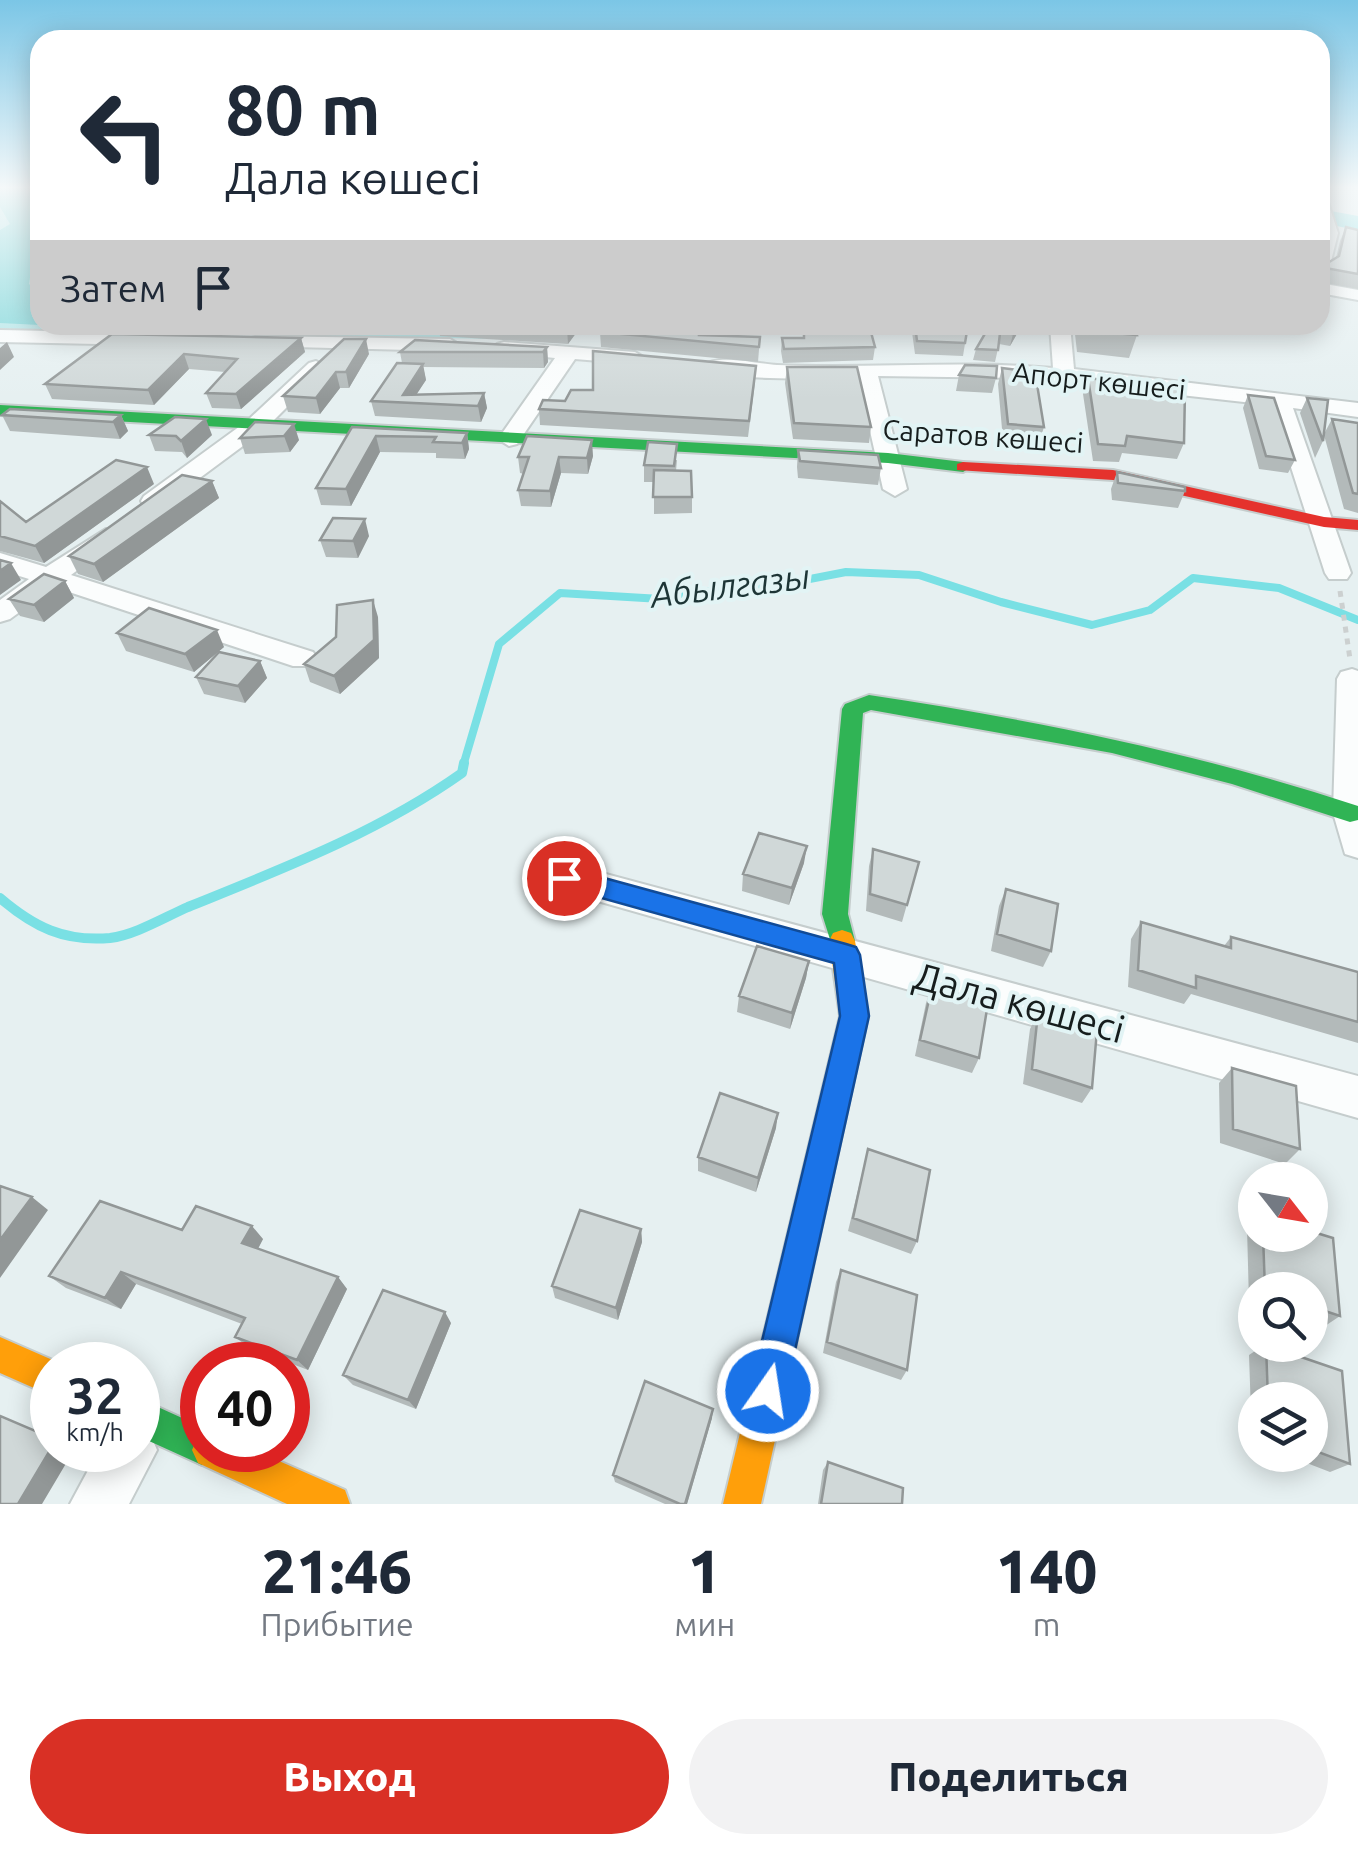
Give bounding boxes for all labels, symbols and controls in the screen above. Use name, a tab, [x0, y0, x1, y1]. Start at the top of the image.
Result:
icon: left	[60, 70, 190, 200]
text: 80 m	[225, 70, 381, 148]
text: Дала көшесі	[225, 152, 481, 203]
icon: arrive	[186, 260, 241, 315]
text: Затем	[60, 267, 166, 309]
street label: Апорт көшесі	[1011, 356, 1187, 405]
street label: Саратов көшесі	[882, 413, 1085, 458]
water label: Абылгазы	[646, 555, 812, 615]
pin	[522, 836, 607, 921]
icon: arrive	[537, 851, 592, 906]
street label: Дала көшесі	[909, 954, 1129, 1050]
north arrow	[1238, 1162, 1328, 1252]
map controls	[1238, 1162, 1328, 1472]
button: search	[1238, 1272, 1328, 1362]
position arrow	[716, 1339, 820, 1443]
speed limit sign: 40	[180, 1342, 310, 1472]
text: 32	[67, 1367, 123, 1423]
button: layers	[1238, 1382, 1328, 1472]
text: km/h	[66, 1418, 124, 1446]
text: 21:46	[262, 1537, 412, 1604]
text: 1	[688, 1537, 722, 1604]
text: 140	[996, 1537, 1097, 1604]
text: Прибытие	[261, 1606, 414, 1642]
text: мин	[674, 1606, 735, 1642]
text: m	[1033, 1606, 1060, 1642]
button: Выход	[30, 1719, 669, 1834]
button: Поделиться	[689, 1719, 1328, 1834]

